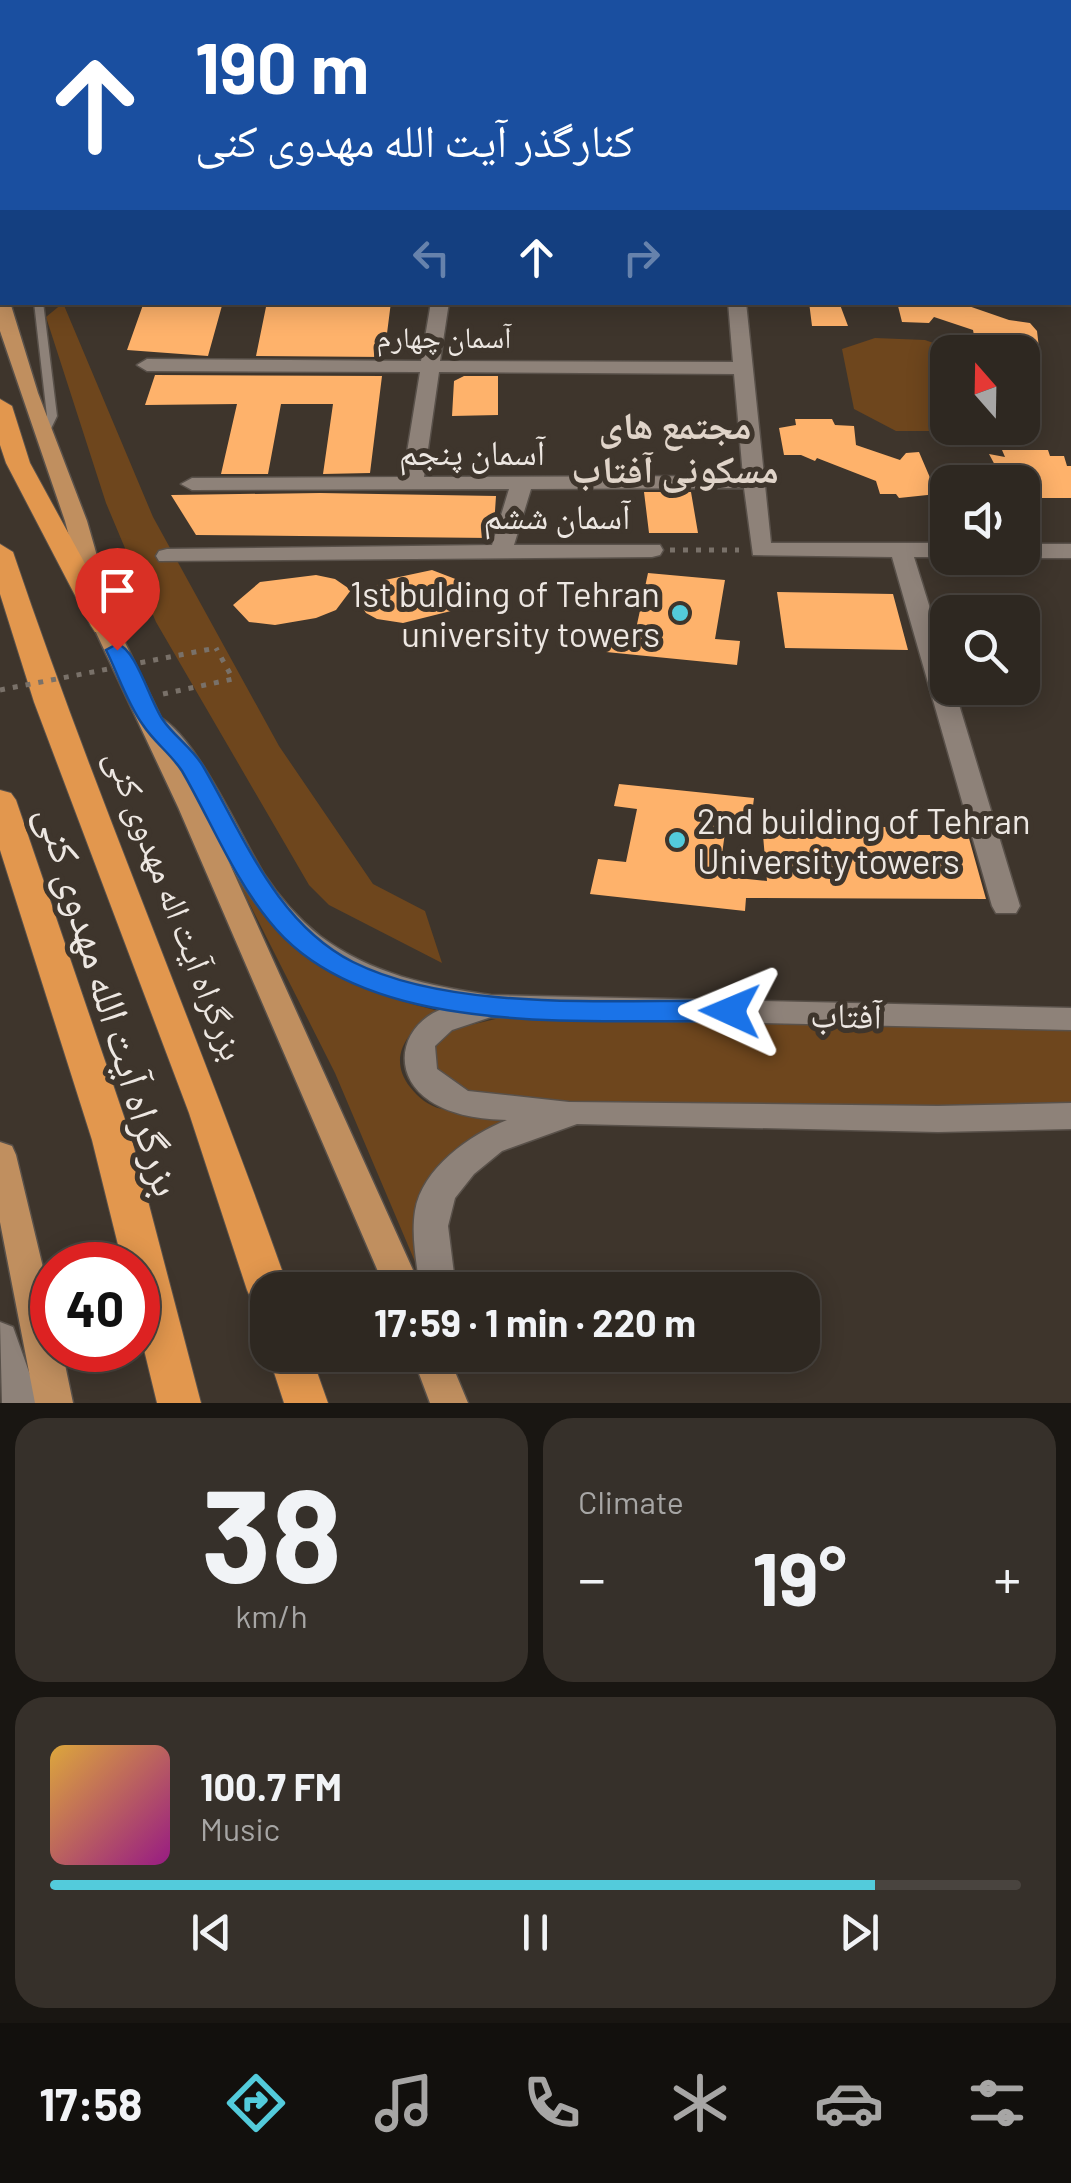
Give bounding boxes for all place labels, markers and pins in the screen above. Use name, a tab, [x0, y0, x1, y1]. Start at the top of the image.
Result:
pin	[75, 548, 160, 651]
place label: 1st bulding of Tehran university towers	[350, 572, 660, 654]
marker: 1st bulding of Tehran university towers	[669, 602, 691, 624]
place label: 2nd building of Tehran University towers	[697, 799, 1031, 881]
marker: 2nd building of Tehran University towers	[666, 829, 688, 851]

